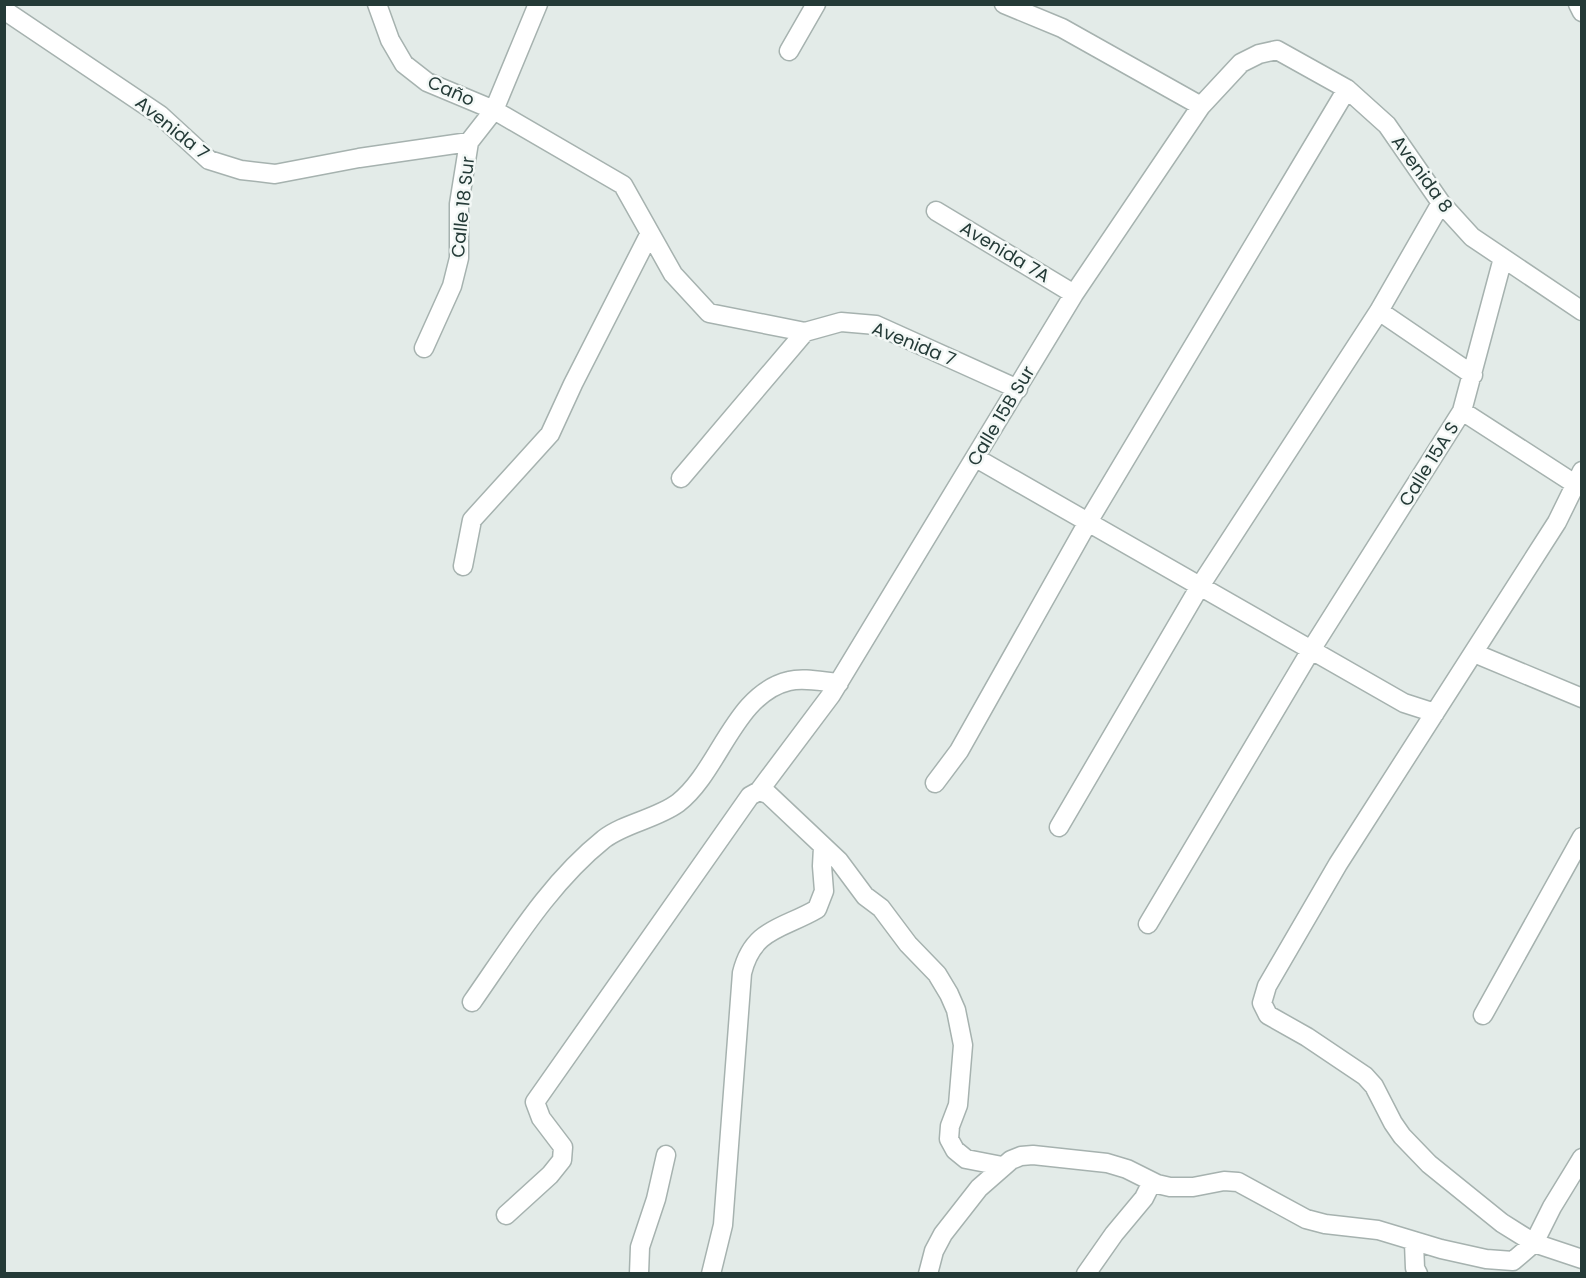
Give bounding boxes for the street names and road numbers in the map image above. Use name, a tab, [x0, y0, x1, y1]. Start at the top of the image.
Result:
street label: Caño	[424, 69, 479, 112]
street label: Avenida 7	[130, 90, 215, 165]
street label: Avenida 8	[1386, 130, 1459, 217]
street label: Calle 18 Sur	[445, 155, 480, 259]
street label: Avenida 7A	[956, 215, 1055, 288]
street label: Avenida 7	[869, 315, 960, 372]
street label: Calle 15B Sur	[961, 361, 1040, 470]
street label: Calle 15A S	[1393, 417, 1464, 511]

